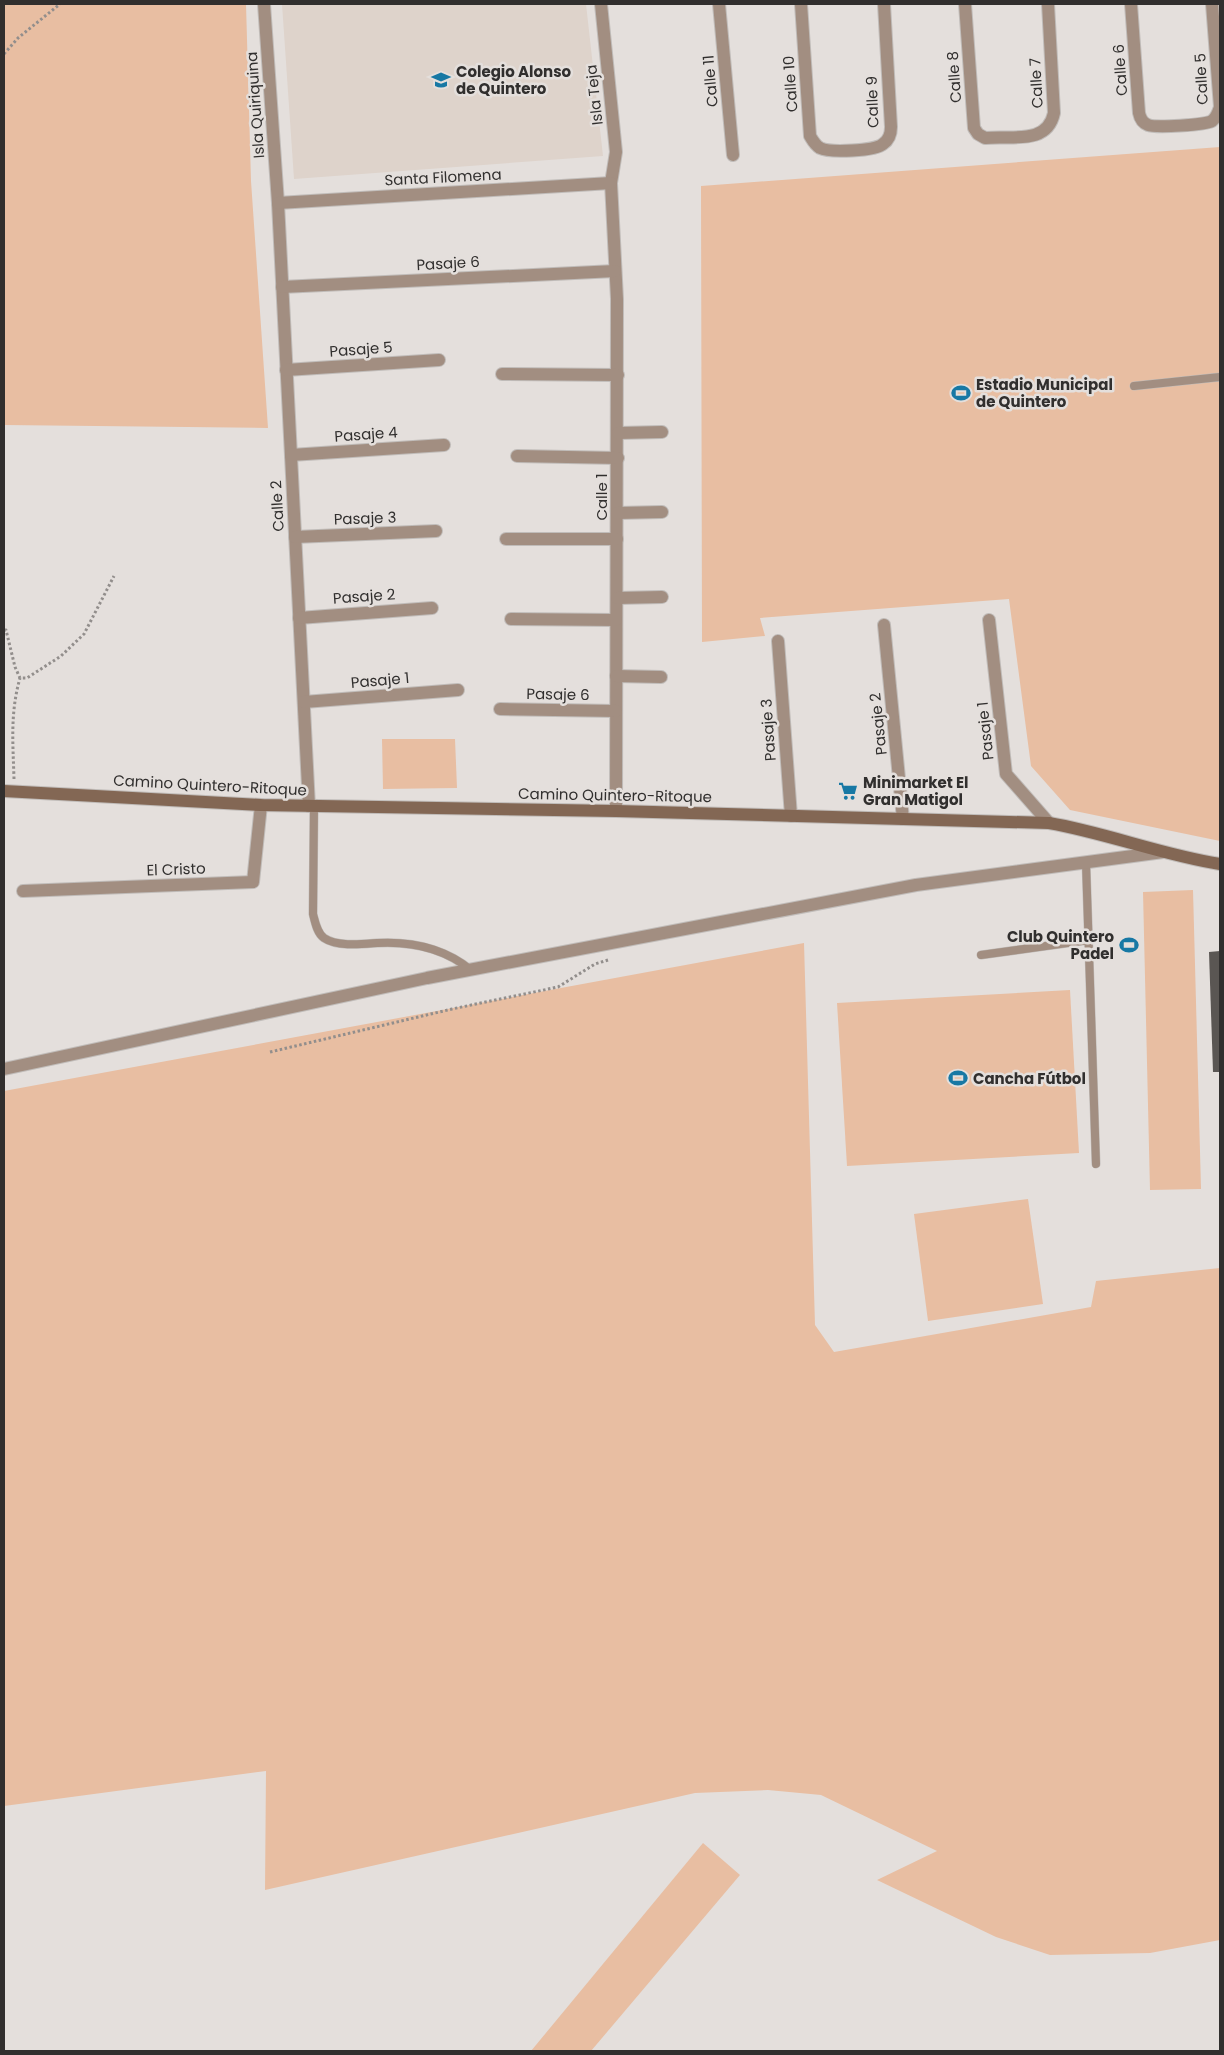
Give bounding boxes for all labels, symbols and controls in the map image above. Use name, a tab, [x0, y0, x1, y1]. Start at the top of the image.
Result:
street label: Calle 6	[1108, 43, 1132, 97]
street label: Calle 8	[942, 50, 966, 104]
street label: Isla Quiriquina	[241, 51, 269, 159]
street label: Calle 5	[1189, 53, 1213, 105]
street label: Calle 11	[697, 54, 723, 108]
street label: Calle 10	[778, 55, 802, 113]
street label: Calle 7	[1024, 57, 1048, 109]
place label: Colegio Alonso de Quintero	[456, 61, 572, 99]
street label: Isla Teja	[580, 64, 608, 126]
school or university icon: Colegio Alonso de Quintero	[430, 69, 452, 91]
street label: Calle 9	[861, 76, 883, 128]
street label: Santa Filomena	[384, 163, 502, 191]
street label: Pasaje 6	[416, 251, 480, 275]
street label: Pasaje 5	[329, 336, 393, 362]
place label: Estadio Municipal de Quintero	[976, 374, 1113, 412]
sports icon: Estadio Municipal de Quintero	[950, 382, 972, 404]
street label: Pasaje 4	[334, 421, 398, 447]
street label: Calle 1	[591, 473, 612, 521]
street label: Calle 2	[265, 480, 289, 532]
street label: Pasaje 3	[333, 506, 397, 530]
street label: Pasaje 2	[332, 583, 396, 609]
street label: Pasaje 1	[350, 667, 410, 693]
street label: Pasaje 6	[526, 683, 590, 705]
street label: Pasaje 2	[864, 692, 892, 756]
street label: Pasaje 3	[755, 698, 781, 762]
street label: Pasaje 1	[971, 701, 999, 761]
street label: Camino Quintero-Ritoque	[113, 769, 307, 801]
place label: Minimarket El Gran Matigol	[863, 772, 969, 810]
supermarket icon: Minimarket El Gran Matigol	[837, 780, 859, 802]
street label: Camino Quintero-Ritoque	[518, 783, 712, 807]
street label: El Cristo	[146, 857, 206, 881]
place label: Club Quintero Padel	[1007, 926, 1114, 964]
sports icon: Club Quintero Padel	[1118, 934, 1140, 956]
sports icon: Cancha Fútbol	[947, 1067, 969, 1089]
place label: Cancha Fútbol	[973, 1068, 1086, 1089]

